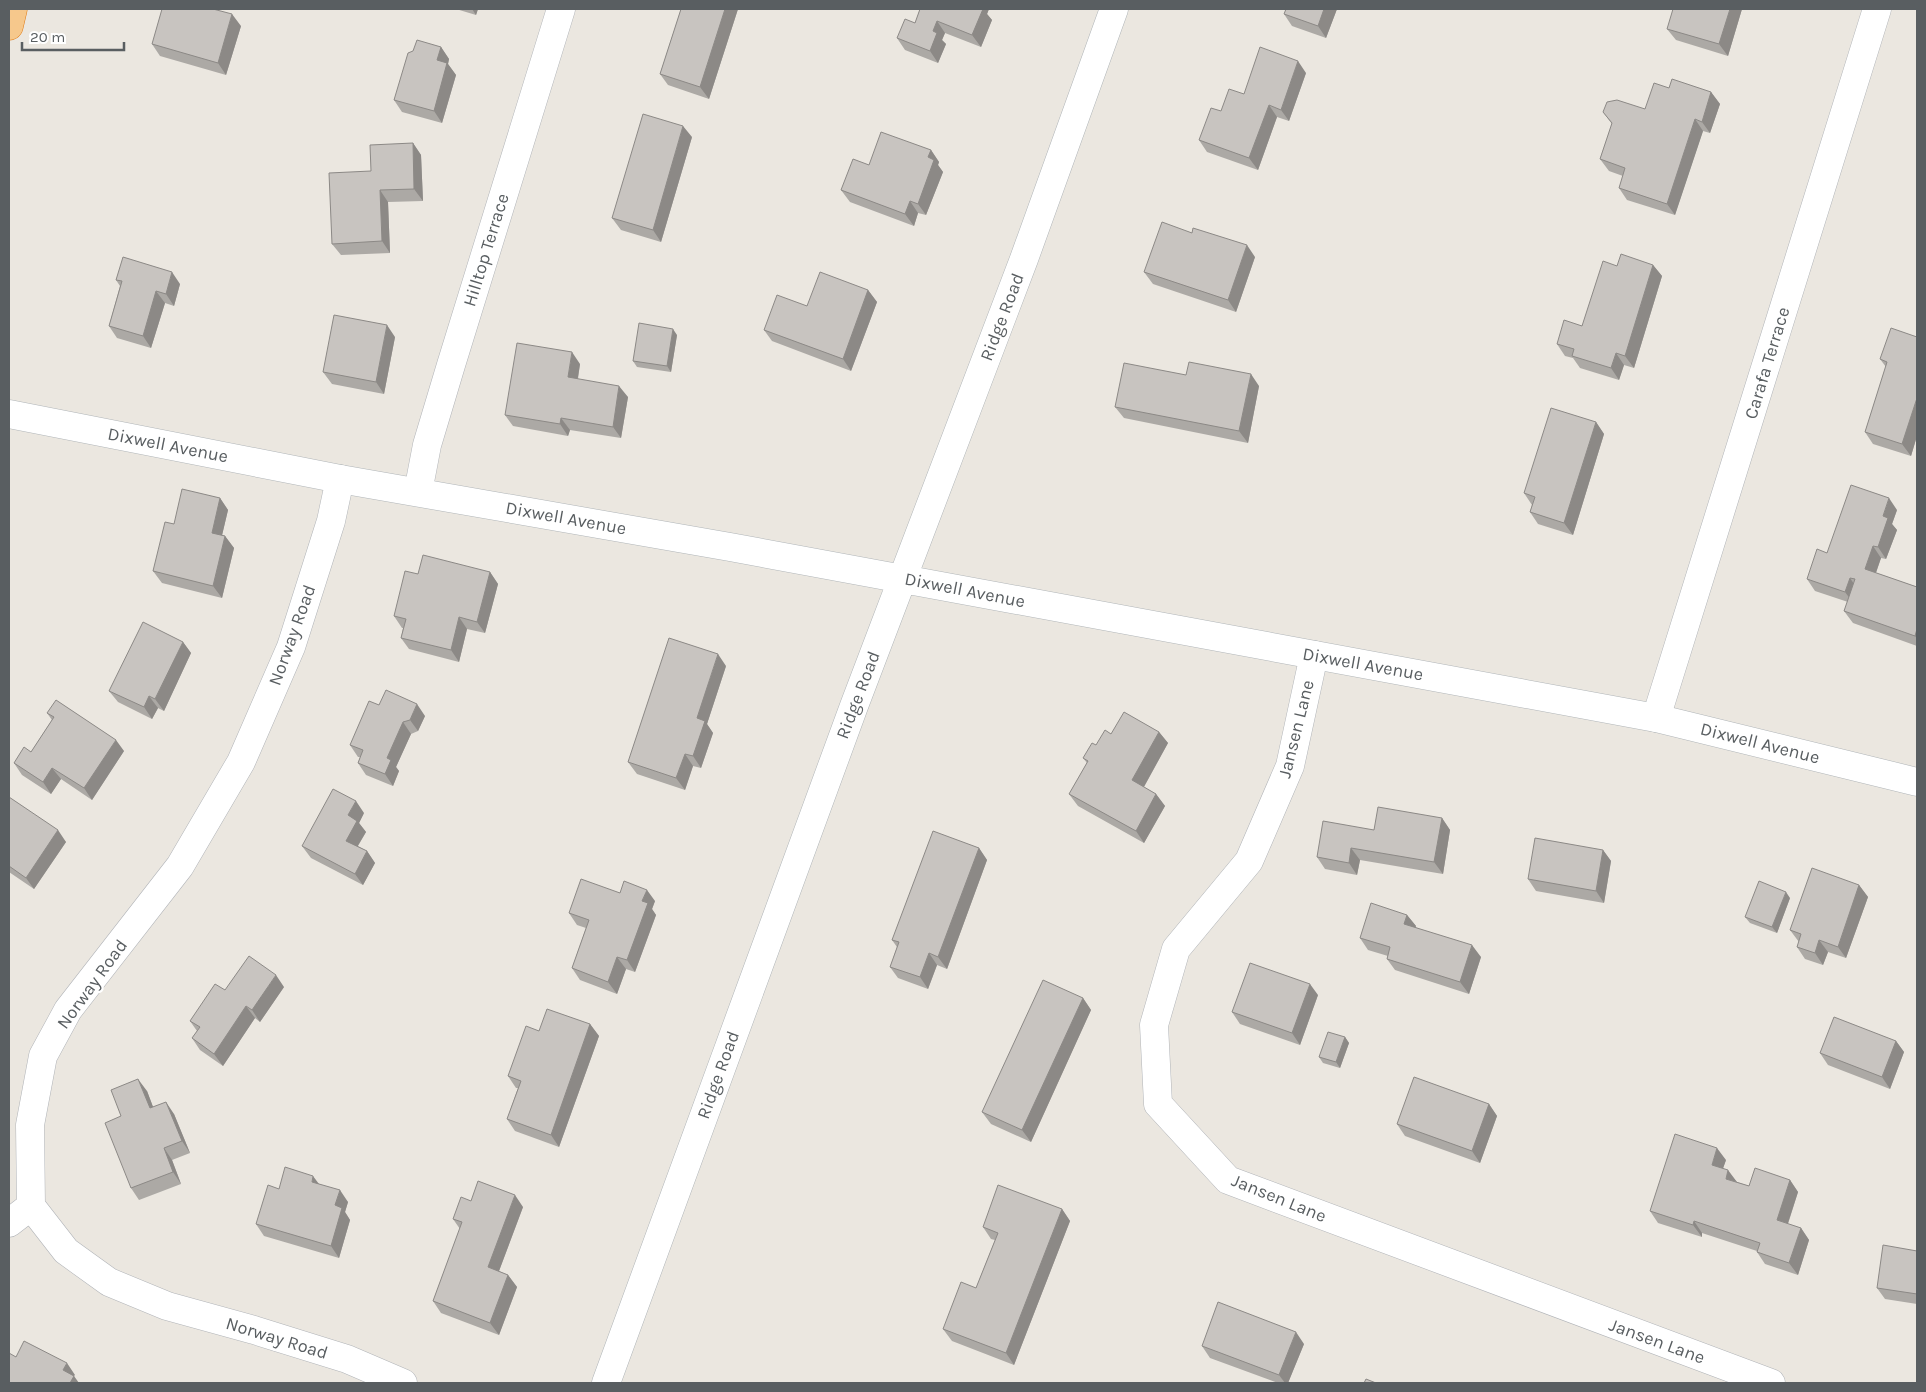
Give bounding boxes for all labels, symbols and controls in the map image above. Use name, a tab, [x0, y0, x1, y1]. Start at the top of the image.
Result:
scale bar	[22, 20, 125, 52]
text: 20 m	[30, 28, 65, 46]
street label: Hilltop Terrace	[458, 191, 514, 309]
street label: Ridge Road	[975, 270, 1029, 364]
street label: Carafa Terrace	[1740, 304, 1794, 422]
street label: Dixwell Avenue	[106, 423, 230, 467]
street label: Dixwell Avenue	[504, 497, 628, 539]
street label: Dixwell Avenue	[903, 568, 1027, 612]
street label: Norway Road	[264, 582, 320, 688]
street label: Dixwell Avenue	[1301, 643, 1425, 685]
street label: Ridge Road	[831, 648, 885, 742]
street label: Jansen Lane	[1273, 678, 1319, 780]
street label: Dixwell Avenue	[1698, 718, 1822, 768]
street label: Norway Road	[52, 935, 132, 1033]
street label: Ridge Road	[692, 1028, 744, 1122]
street label: Jansen Lane	[1228, 1169, 1330, 1227]
street label: Norway Road	[223, 1312, 331, 1364]
street label: Jansen Lane	[1606, 1314, 1708, 1368]

